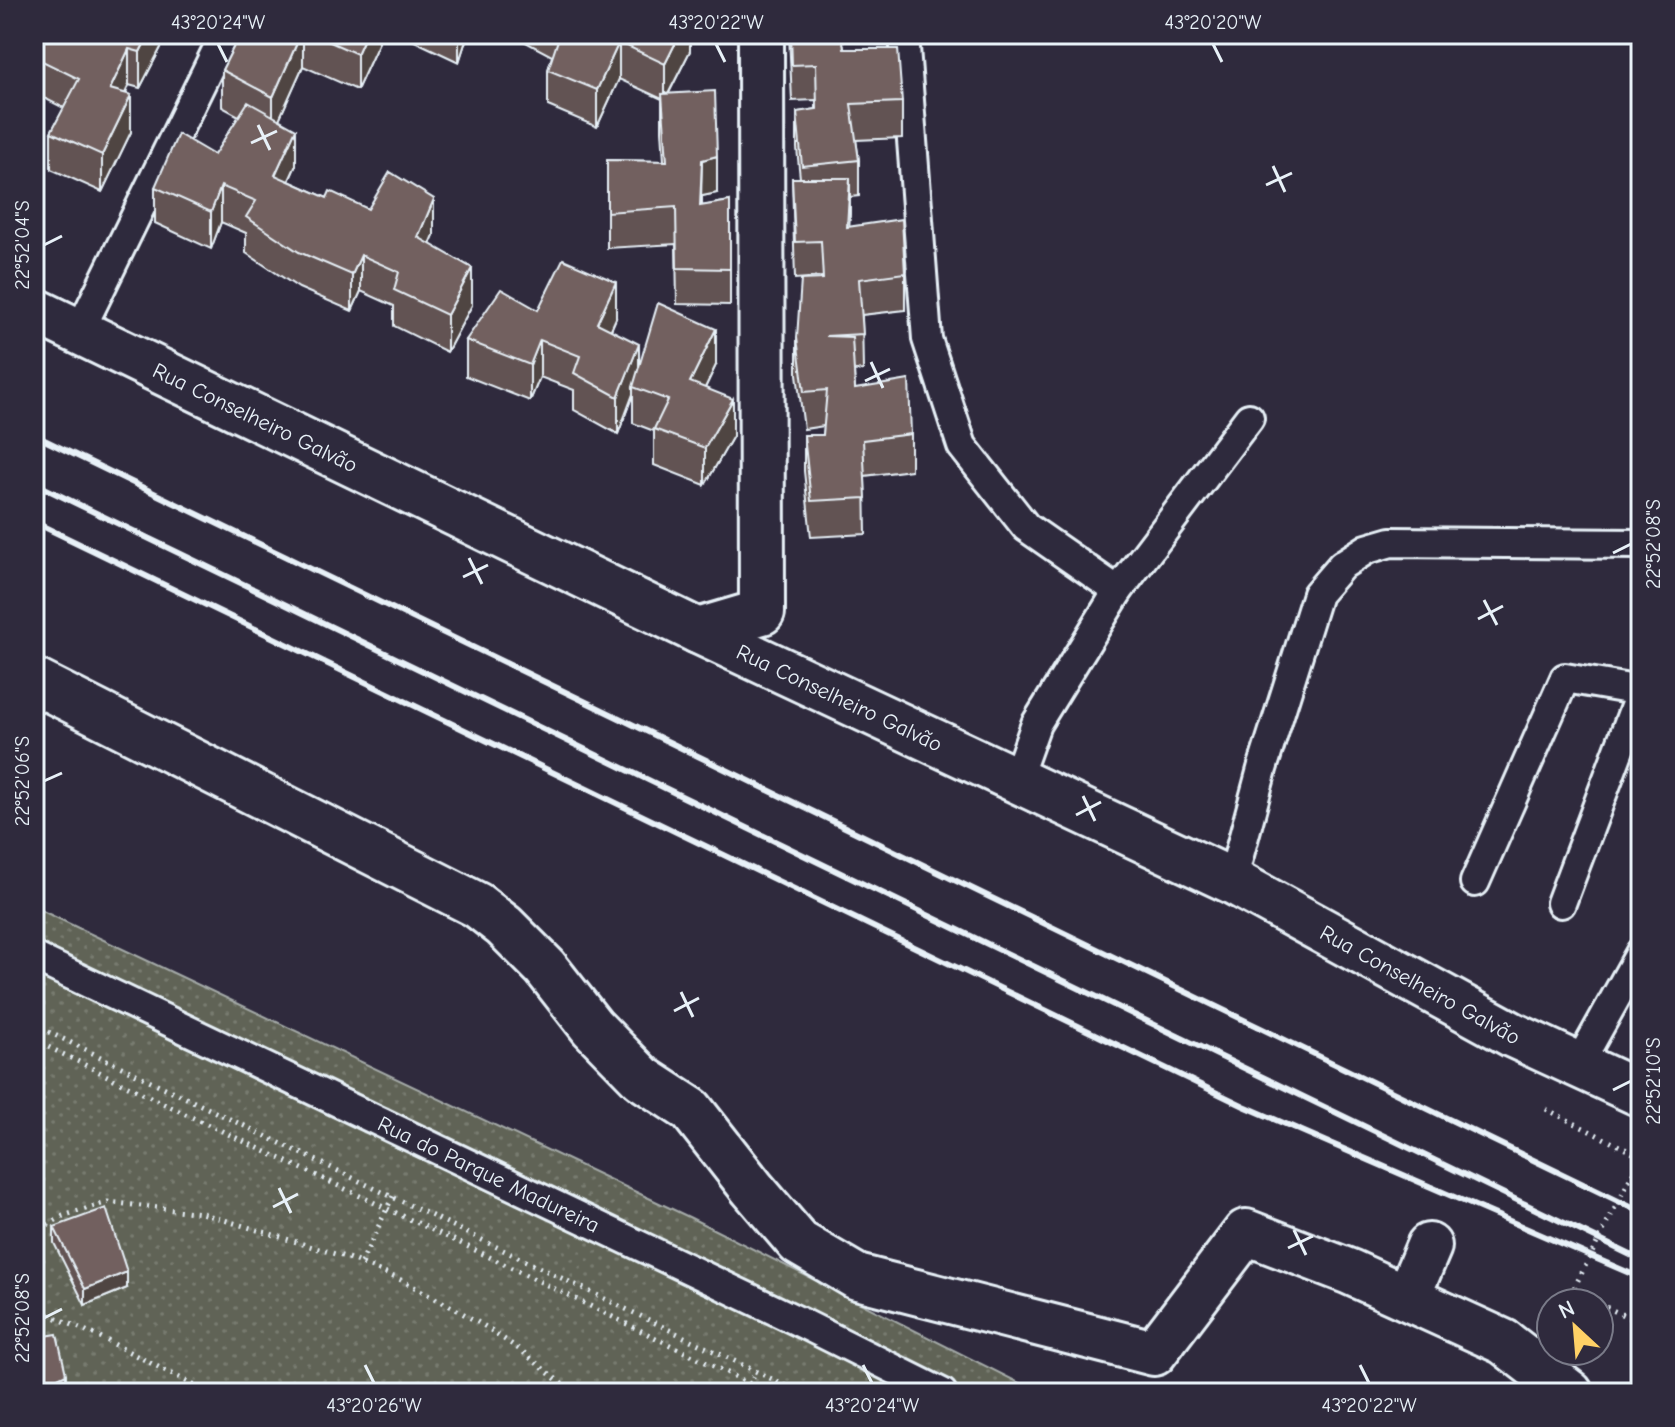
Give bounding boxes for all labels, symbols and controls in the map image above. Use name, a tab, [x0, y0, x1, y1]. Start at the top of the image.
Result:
text: 43°20'24"W	[171, 11, 266, 34]
text: 43°20'22"W	[668, 11, 764, 34]
text: 43°20'20"W	[1165, 11, 1262, 34]
text: 22°52'04"S	[11, 200, 34, 290]
street label: Rua Conselheiro Galvão	[148, 357, 362, 478]
text: 22°52'08"S	[1642, 499, 1665, 589]
street label: Rua Conselheiro Galvão	[732, 639, 946, 758]
text: 22°52'06"S	[11, 736, 34, 826]
street label: Rua Conselheiro Galvão	[1315, 920, 1524, 1050]
text: 22°52'10"S	[1642, 1037, 1665, 1125]
street label: Rua do Parque Madureira	[373, 1111, 604, 1239]
text: 22°52'08"S	[11, 1273, 34, 1363]
north arrow	[1535, 1287, 1615, 1367]
text: N	[1555, 1295, 1579, 1325]
text: 43°20'26"W	[326, 1394, 422, 1417]
text: 43°20'24"W	[825, 1394, 920, 1417]
text: 43°20'22"W	[1321, 1394, 1417, 1417]

